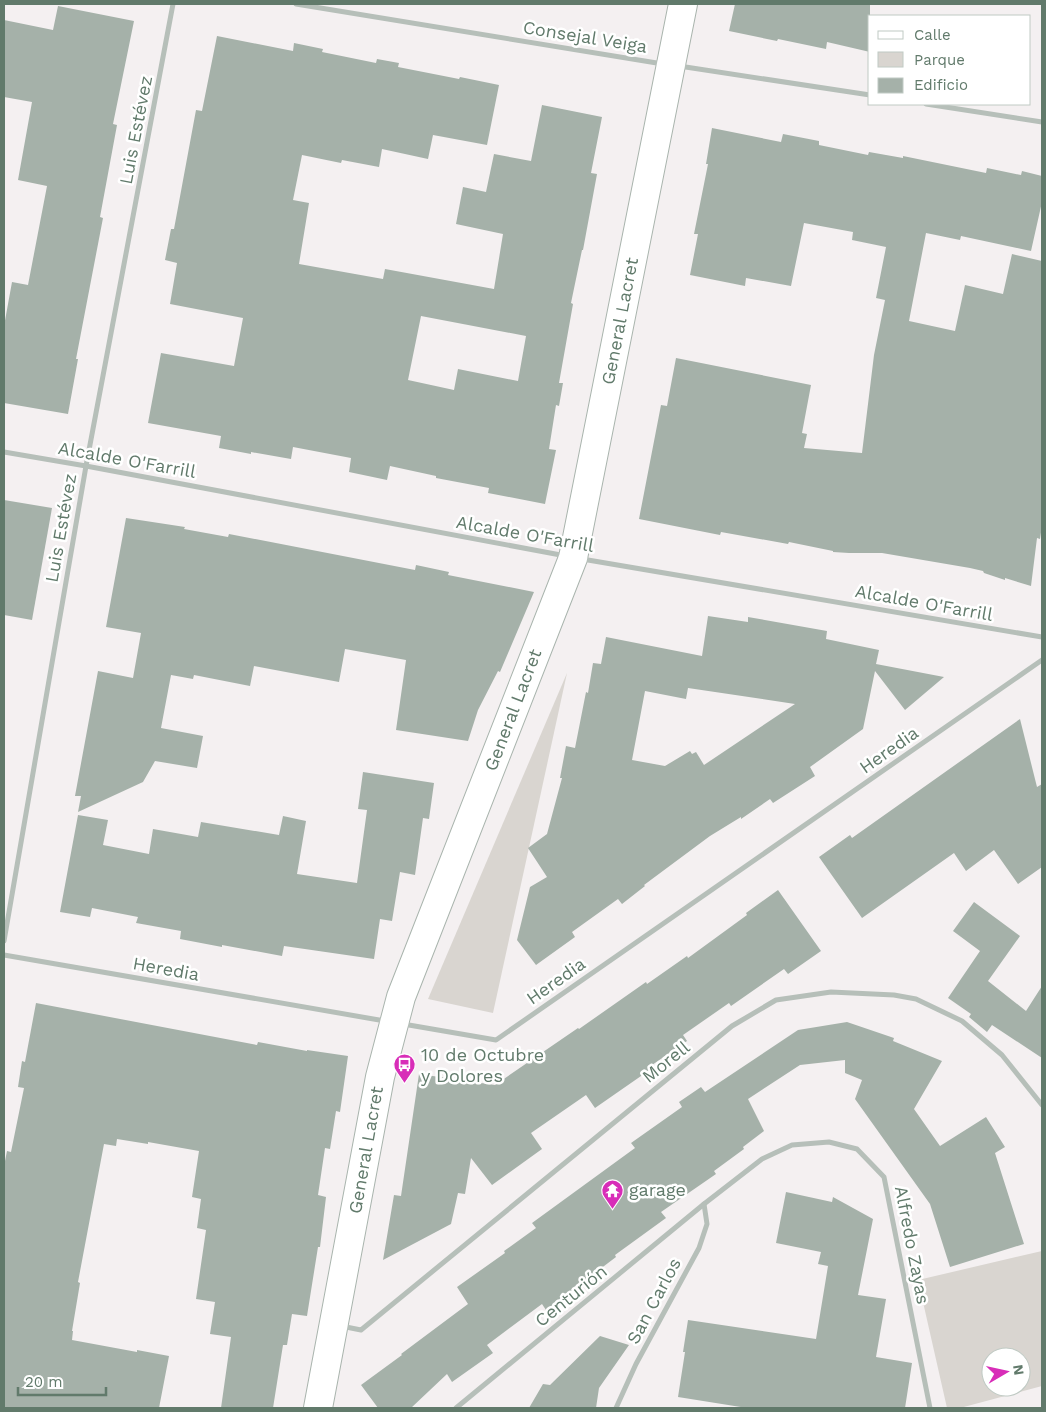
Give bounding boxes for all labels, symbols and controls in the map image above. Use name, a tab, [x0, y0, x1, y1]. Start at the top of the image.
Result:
legend	[868, 15, 1031, 105]
street label: Consejal Veiga	[522, 16, 649, 57]
text: Calle	[914, 26, 951, 44]
text: Parque	[914, 51, 965, 69]
street label: Luis Estévez	[115, 74, 156, 186]
text: Edificio	[914, 76, 968, 94]
street label: General Lacret	[597, 255, 642, 386]
street label: Alcalde O'Farrill	[57, 437, 198, 482]
street label: Luis Estévez	[41, 472, 80, 584]
street label: Alcalde O'Farrill	[455, 511, 596, 556]
street label: Alcalde O'Farrill	[854, 580, 995, 625]
street label: General Lacret	[480, 645, 546, 774]
street label: Heredia	[855, 722, 922, 777]
street label: Heredia	[131, 952, 201, 985]
street label: Heredia	[522, 953, 589, 1008]
street label: Morell	[638, 1036, 694, 1087]
place label: 10 de Octubre y Dolores	[421, 1044, 544, 1086]
bus stop icon: 10 de Octubre y Dolores	[393, 1053, 417, 1084]
street label: General Lacret	[344, 1084, 387, 1215]
temple icon: garage	[601, 1178, 625, 1209]
place label: garage	[629, 1179, 686, 1200]
street label: Alfredo Zayas	[891, 1184, 934, 1306]
street label: San Carlos	[622, 1254, 685, 1347]
street label: Centurión	[530, 1260, 611, 1331]
north arrow	[981, 1347, 1031, 1397]
scale bar	[18, 1364, 105, 1396]
text: N	[1010, 1364, 1028, 1376]
text: 20 m	[25, 1373, 63, 1391]

